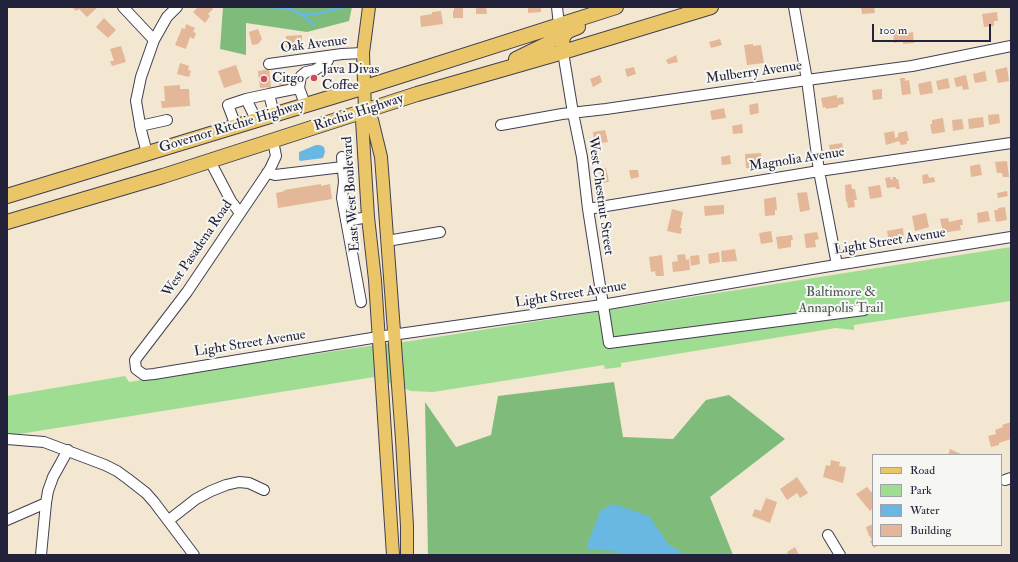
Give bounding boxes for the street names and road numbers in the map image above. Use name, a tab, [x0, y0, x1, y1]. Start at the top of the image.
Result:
street label: Oak Avenue	[280, 33, 348, 57]
street label: Mulberry Avenue	[705, 58, 803, 88]
street label: Ritchie Highway	[312, 91, 406, 135]
street label: Governor Ritchie Highway	[157, 97, 307, 157]
street label: East West Boulevard	[340, 136, 364, 252]
street label: West Chestnut Street	[583, 136, 617, 256]
street label: Magnolia Avenue	[748, 144, 846, 176]
street label: West Pasadena Road	[159, 197, 237, 301]
street label: Light Street Avenue	[833, 225, 947, 259]
street label: Light Street Avenue	[514, 278, 628, 312]
street label: Light Street Avenue	[193, 327, 307, 361]

